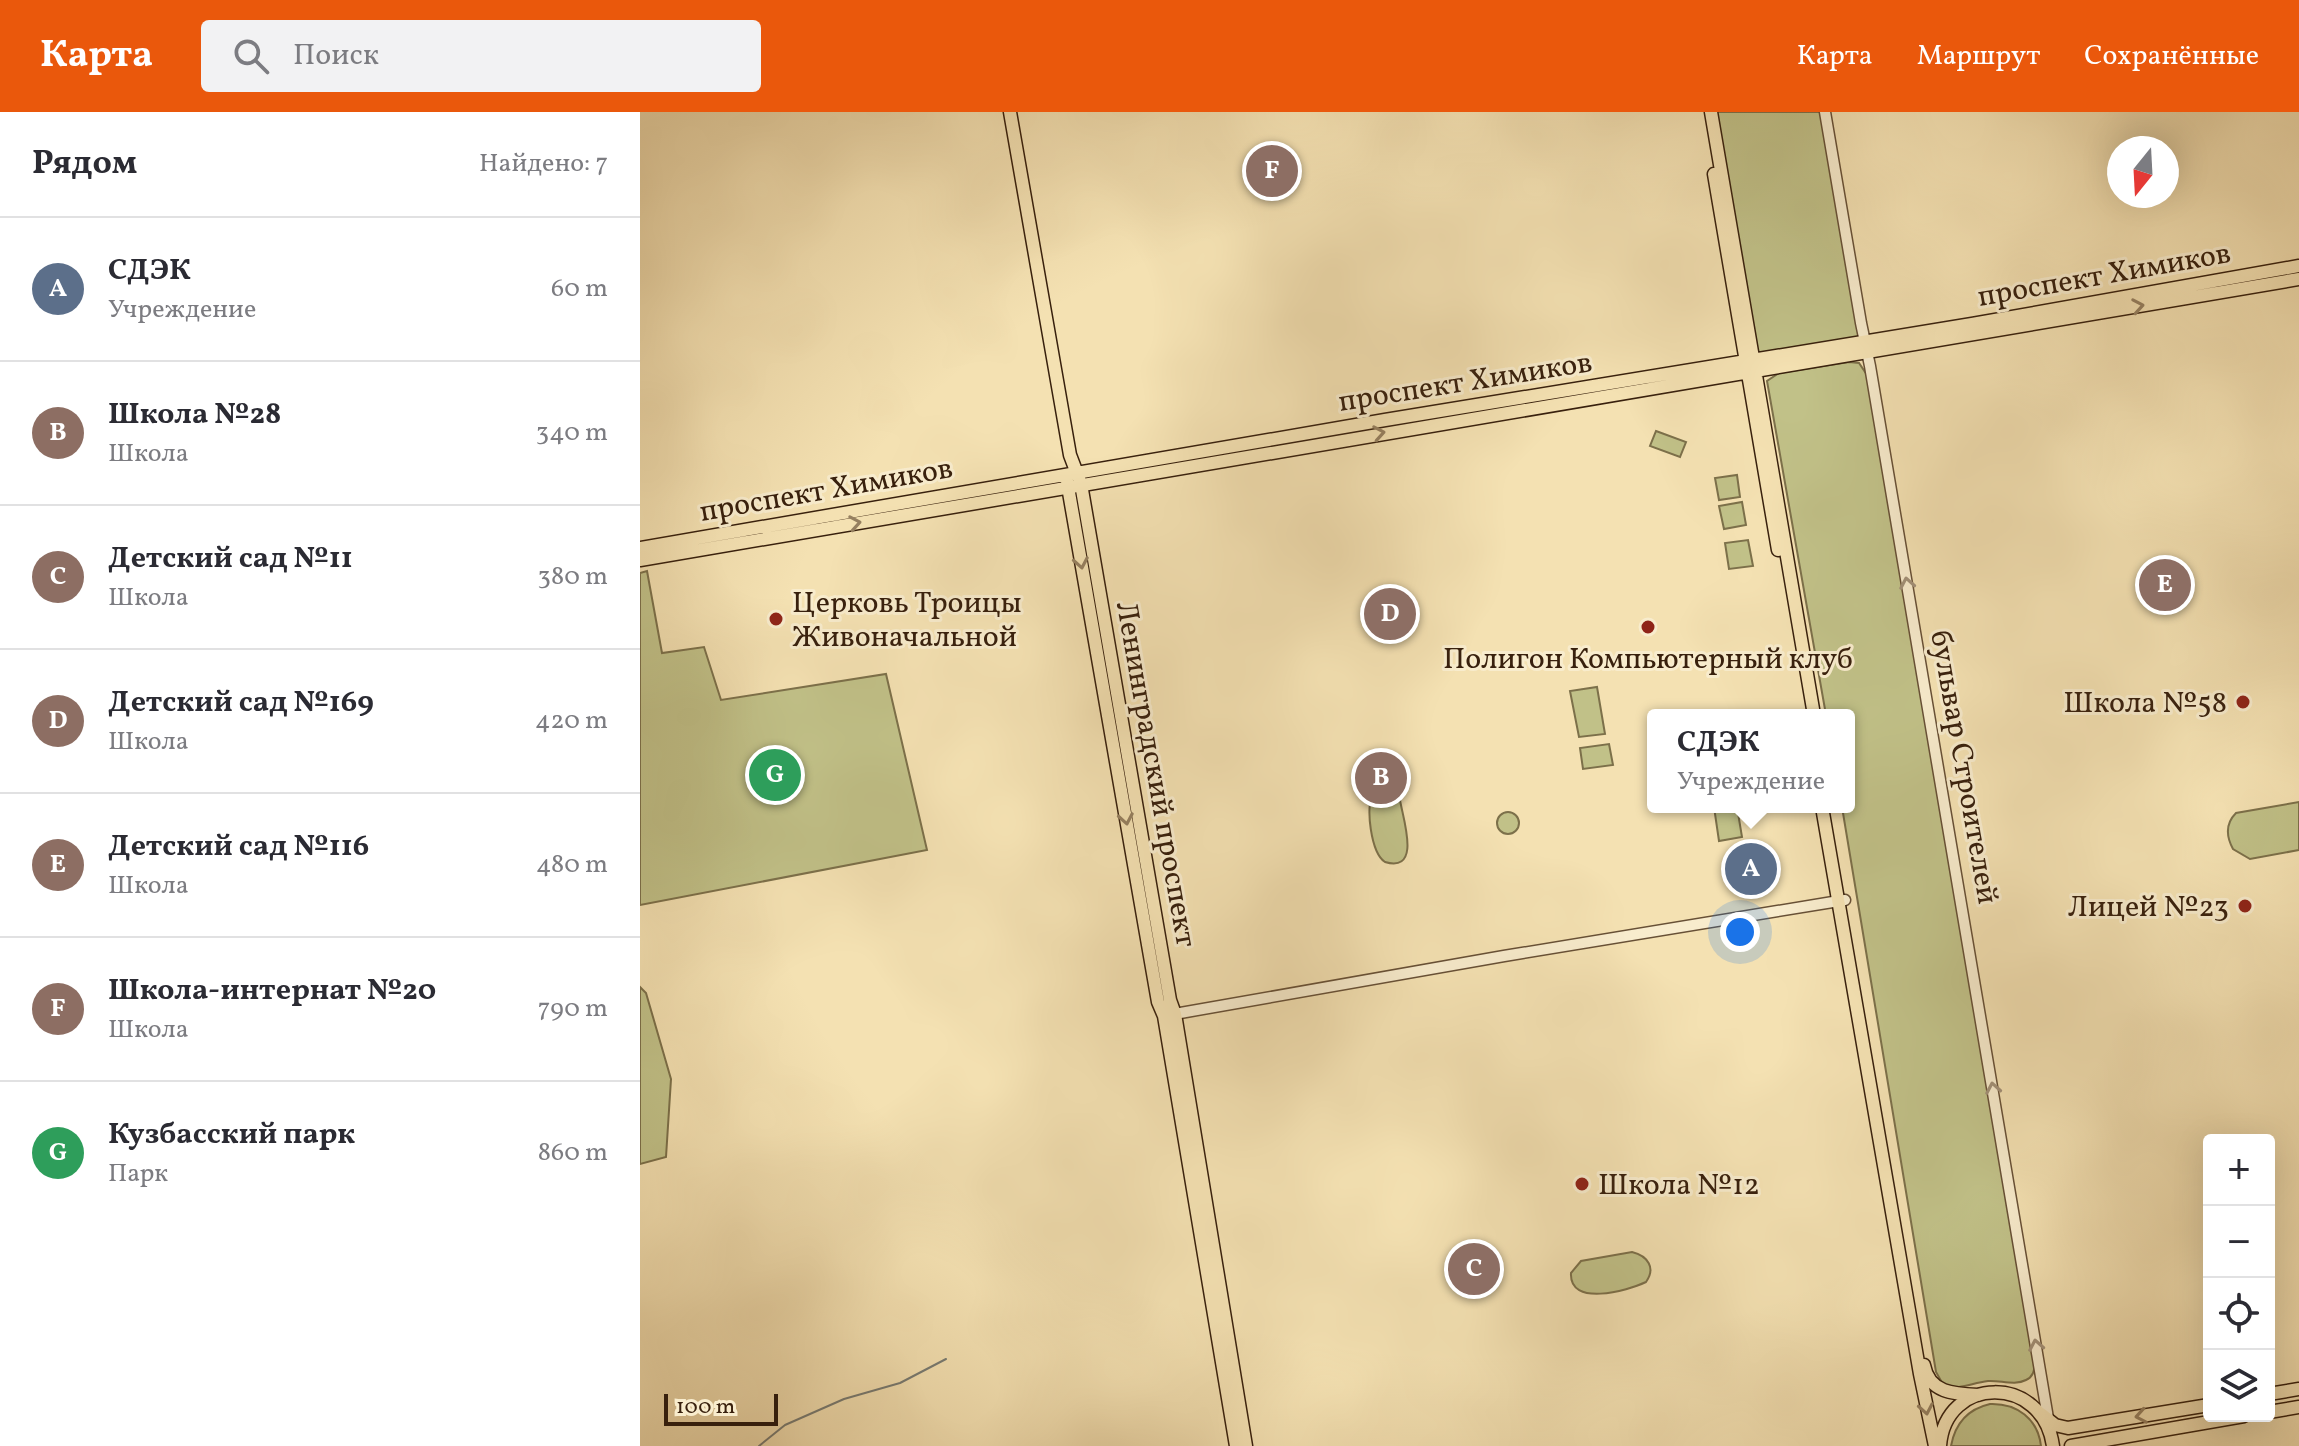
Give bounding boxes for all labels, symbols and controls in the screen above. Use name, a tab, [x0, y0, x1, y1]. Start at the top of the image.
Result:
search box	[201, 20, 761, 92]
text: Карта	[40, 30, 153, 83]
icon: search	[229, 34, 273, 78]
text: Поиск	[293, 35, 379, 77]
text: Карта	[1797, 37, 1873, 76]
text: Маршрут	[1917, 37, 2040, 76]
text: Сохранённые	[2084, 37, 2259, 76]
north arrow	[2107, 136, 2179, 208]
text: Рядом	[32, 141, 137, 188]
pin: F	[1246, 141, 1298, 201]
text: Найдено: 7	[479, 146, 608, 182]
street label: проспект Химиков	[1974, 233, 2234, 319]
text: СДЭК	[108, 250, 191, 292]
text: A	[49, 271, 67, 307]
text: 60 m	[551, 271, 608, 307]
text: Учреждение	[108, 292, 256, 328]
one-way arrow	[2131, 298, 2145, 315]
street label: проспект Химиков	[1335, 342, 1595, 424]
text: Школа №28	[108, 394, 281, 436]
text: B	[49, 415, 67, 451]
text: 340 m	[536, 415, 608, 451]
one-way arrow	[1372, 426, 1385, 443]
text: Школа	[108, 436, 189, 472]
street label: проспект Химиков	[696, 448, 956, 534]
one-way arrow	[848, 515, 862, 532]
text: Детский сад №11	[108, 538, 353, 580]
pin: E	[2139, 555, 2191, 615]
one-way arrow	[1072, 556, 1089, 570]
text: C	[50, 559, 66, 595]
text: 380 m	[538, 559, 608, 595]
one-way arrow	[1900, 577, 1917, 590]
text: Школа	[108, 580, 189, 616]
place label: Церковь Троицы Живоначальной	[792, 583, 1022, 659]
pin: D	[1364, 584, 1416, 644]
street label: Ленинградский проспект	[1104, 598, 1206, 950]
marker: Церковь Троицы Живоначальной	[767, 610, 785, 628]
marker: Полигон Компьютерный клуб	[1639, 618, 1657, 636]
street label: бульвар Строителей	[1918, 627, 2008, 908]
place label: Полигон Компьютерный клуб	[1443, 639, 1853, 681]
text: Детский сад №169	[108, 682, 374, 724]
place label: Школа №58	[2063, 683, 2227, 725]
marker: Школа №58	[2234, 693, 2252, 711]
text: D	[48, 703, 68, 739]
text: 420 m	[535, 703, 608, 739]
popup	[1647, 709, 1855, 813]
text: СДЭК	[1677, 722, 1760, 764]
text: Школа	[108, 724, 189, 760]
pin: G	[749, 745, 801, 805]
pin: B	[1355, 748, 1407, 808]
text: Учреждение	[1677, 764, 1825, 800]
one-way arrow	[1117, 812, 1134, 826]
text: Детский сад №116	[108, 826, 369, 868]
pin: A	[1725, 839, 1777, 899]
text: E	[50, 847, 66, 883]
text: 480 m	[536, 847, 608, 883]
text: Школа	[108, 868, 189, 904]
place label: Лицей №23	[2068, 887, 2229, 929]
marker: Лицей №23	[2236, 897, 2254, 915]
your location	[1720, 912, 1760, 952]
text: Школа-интернат №20	[108, 970, 436, 1012]
text: F	[50, 991, 66, 1027]
text: 790 m	[538, 991, 608, 1027]
text: Школа	[108, 1012, 189, 1048]
one-way arrow	[1985, 1081, 2002, 1095]
text: Кузбасский парк	[108, 1114, 355, 1156]
map controls	[2203, 1134, 2275, 1422]
button: +	[2203, 1134, 2275, 1206]
text: G	[49, 1135, 67, 1171]
text: 860 m	[538, 1135, 608, 1171]
text: Парк	[108, 1156, 168, 1192]
place label: Школа №12	[1598, 1165, 1760, 1207]
marker: Школа №12	[1573, 1175, 1591, 1193]
button: −	[2203, 1206, 2275, 1278]
pin: C	[1448, 1239, 1500, 1299]
button: locate	[2203, 1278, 2275, 1350]
one-way arrow	[2029, 1338, 2046, 1351]
button: layers	[2203, 1350, 2275, 1422]
scale bar	[664, 1390, 778, 1426]
text: 100 m	[676, 1392, 735, 1423]
one-way arrow	[1916, 1403, 1933, 1416]
one-way arrow	[2134, 1407, 2148, 1424]

